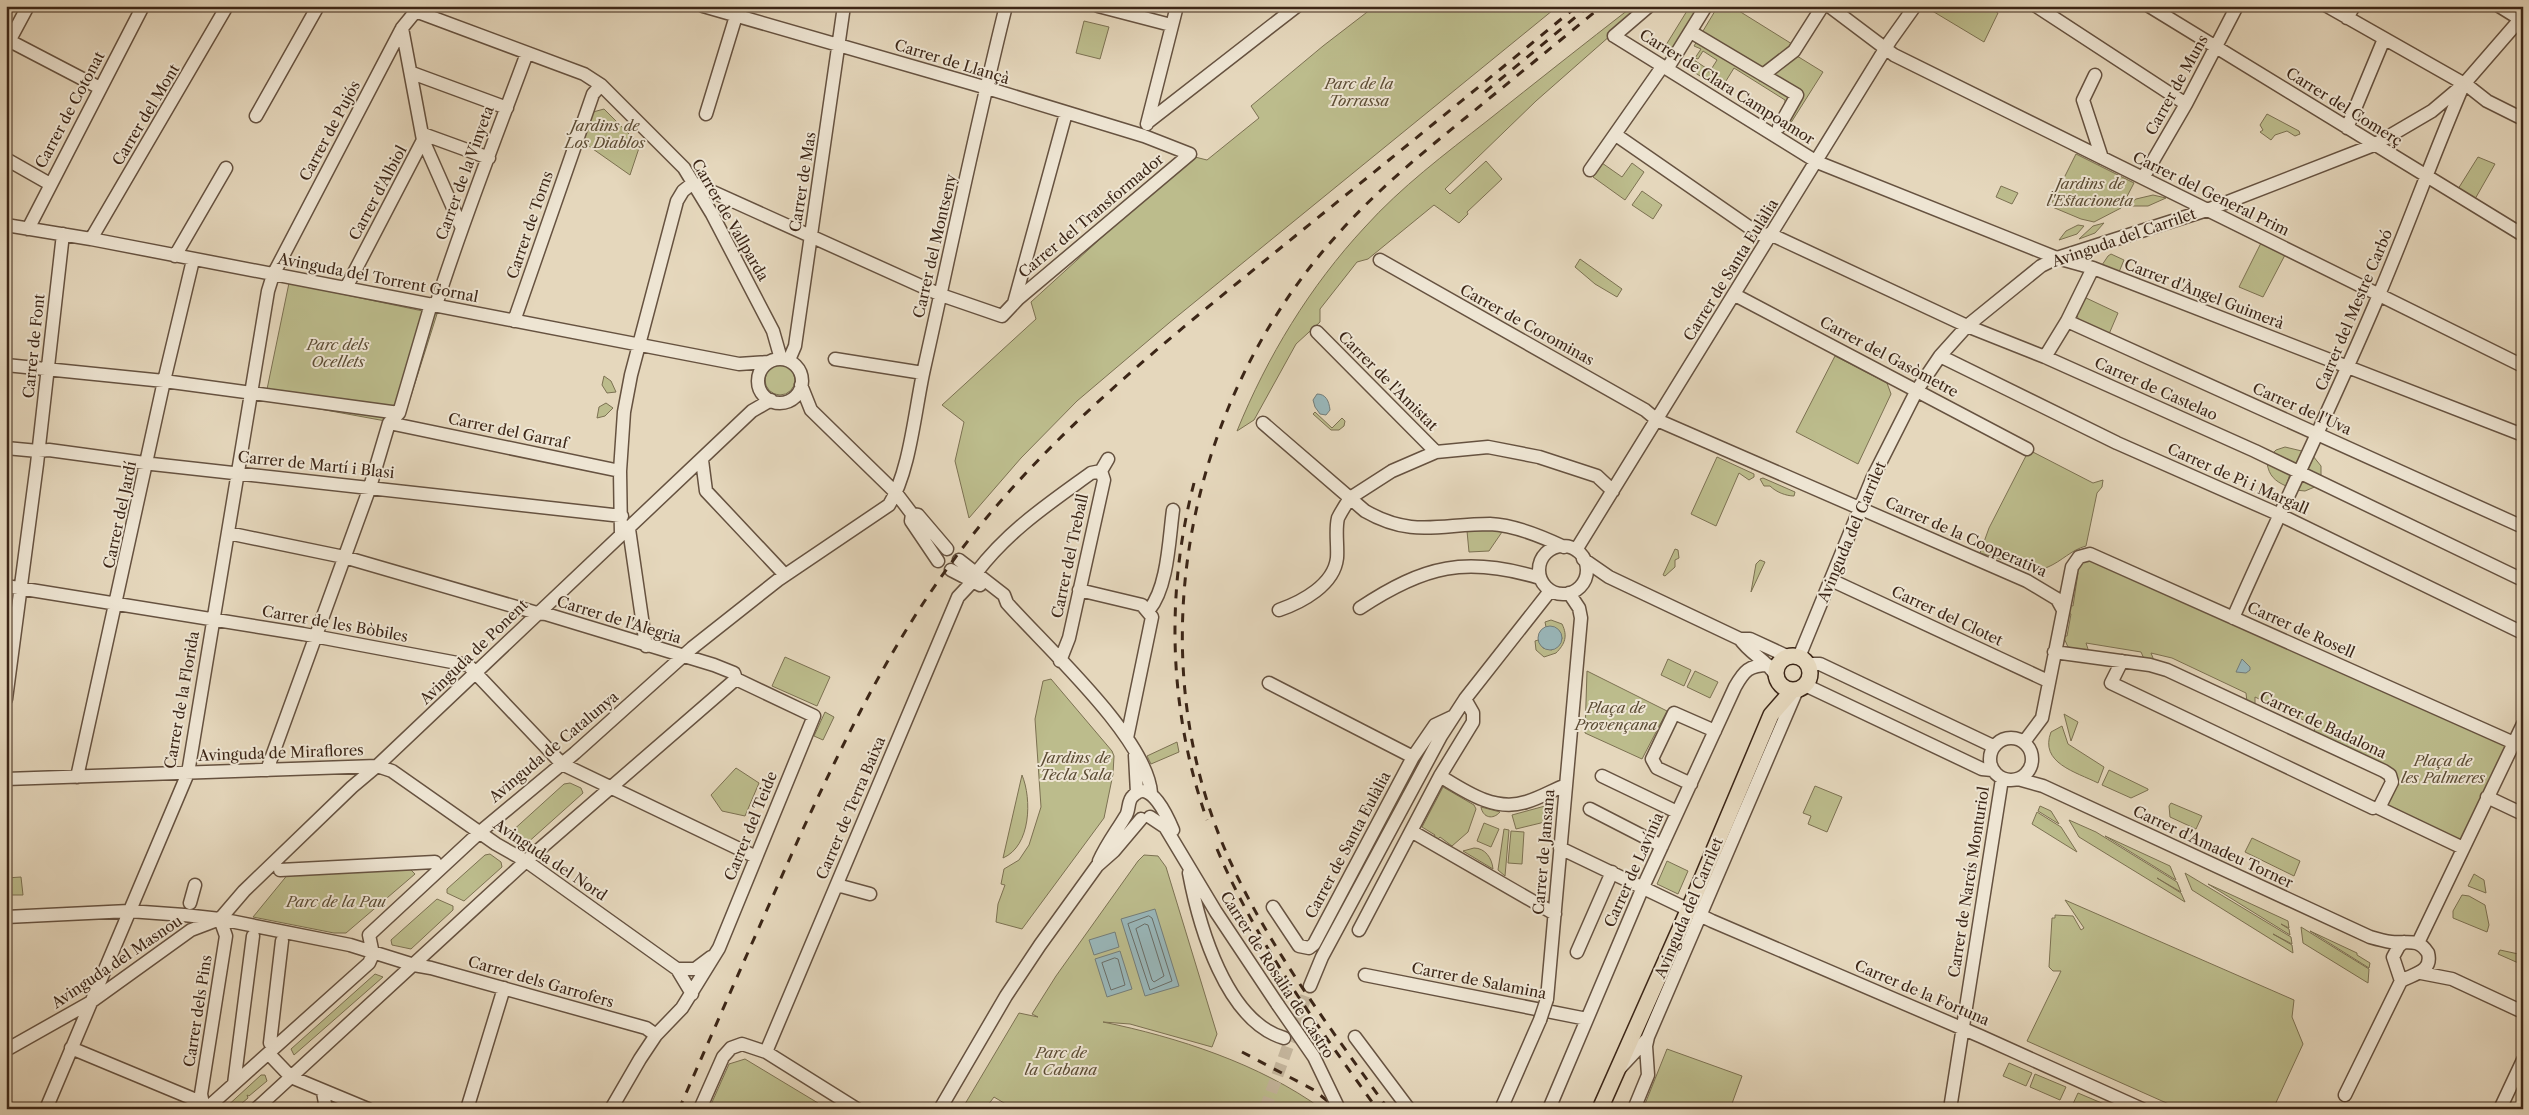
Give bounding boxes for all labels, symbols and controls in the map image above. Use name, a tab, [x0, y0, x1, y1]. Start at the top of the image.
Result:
street label: Carrer de Clara Campoamor	[1636, 25, 1819, 149]
street label: Carrer de Muns	[2141, 31, 2212, 138]
street label: Carrer de Llançà	[892, 35, 1012, 88]
street label: Carrer de Cotonat	[31, 47, 109, 171]
street label: Carrer del Mont	[108, 60, 184, 169]
street label: Carrer del Comerç	[2283, 63, 2406, 150]
park label: Parc de la Torrassa	[1323, 74, 1394, 110]
street label: Carrer de Pujós	[295, 77, 364, 184]
street label: Carrer de la Vinyeta	[431, 103, 498, 243]
park label: Jardins de Los Diablos	[564, 116, 646, 152]
street label: Carrer de Mas	[785, 130, 820, 233]
street label: Carrer d'Albiol	[345, 142, 411, 243]
street label: Carrer del General Prim	[2130, 147, 2293, 240]
street label: Carrer del Transformador	[1014, 149, 1168, 282]
street label: Carrer de Vallparda	[688, 155, 773, 284]
street label: Carrer de Torns	[502, 168, 557, 281]
street label: Carrer del Montseny	[909, 171, 960, 320]
park label: Jardins de l'Estacioneta	[2047, 174, 2133, 210]
street label: Carrer de Santa Eulàlia	[1679, 195, 1782, 344]
street label: Avinguda del Carrilet	[2048, 204, 2199, 271]
street label: Carrer del Mestre Carbó	[2311, 226, 2396, 394]
street label: Avinguda del Torrent Gornal	[275, 249, 480, 306]
street label: Carrer d'Àngel Guimerà	[2122, 254, 2287, 333]
street label: Carrer de Corominas	[1457, 280, 1598, 369]
street label: Carrer de Font	[19, 292, 49, 399]
street label: Carrer del Gasòmetre	[1817, 312, 1962, 401]
street label: Carrer de l'Amistat	[1335, 327, 1443, 435]
park label: Parc dels Ocellets	[306, 335, 370, 371]
street label: Carrer de Castelao	[2092, 353, 2221, 424]
street label: Carrer de l'Uva	[2250, 378, 2355, 439]
street label: Carrer del Garraf	[446, 409, 571, 453]
street label: Carrer de Pi i Margall	[2165, 439, 2312, 519]
street label: Carrer de Martí i Blasi	[237, 447, 396, 482]
street label: Avinguda del Carrilet	[1813, 458, 1890, 606]
street label: Carrer del Jardí	[99, 459, 140, 570]
street label: Carrer del Treball	[1047, 491, 1092, 620]
street label: Carrer de la Cooperativa	[1882, 492, 2050, 581]
street label: Carrer del Clotet	[1889, 581, 2006, 650]
street label: Carrer de l'Alegria	[555, 592, 684, 648]
street label: Avinguda de Ponent	[415, 595, 532, 709]
street label: Carrer de Rosell	[2244, 597, 2358, 662]
street label: Carrer de les Bòbiles	[261, 601, 410, 646]
street label: Carrer de la Florida	[160, 630, 203, 770]
street label: Avinguda de Catalunya	[484, 687, 622, 807]
street label: Carrer de Badalona	[2257, 687, 2390, 762]
park label: Plaça de Provençana	[1574, 698, 1657, 734]
street label: Carrer de Terra Baixa	[812, 733, 889, 882]
street label: Avinguda de Miraflores	[197, 740, 364, 765]
park label: Jardins de Tecla Sala	[1038, 748, 1112, 784]
park label: Plaça de les Palmeres	[2401, 751, 2485, 787]
street label: Carrer del Teide	[720, 768, 781, 883]
street label: Carrer de Santa Eulàlia	[1301, 768, 1394, 922]
street label: Carrer de Narcís Monturiol	[1944, 784, 1993, 979]
street label: Carrer de Jansana	[1529, 788, 1558, 916]
street label: Carrer d'Amadeu Torner	[2130, 801, 2297, 892]
street label: Carrer de Lavínia	[1600, 809, 1667, 930]
street label: Avinguda del Nord	[489, 814, 611, 905]
street label: Avinguda del Carrilet	[1650, 834, 1727, 982]
street label: Carrer de Rosalía de Castro	[1216, 888, 1339, 1062]
park label: Parc de la Pau	[285, 892, 386, 911]
street label: Avinguda del Masnou	[47, 911, 186, 1013]
street label: Carrer dels Garrofers	[466, 952, 616, 1011]
street label: Carrer dels Pins	[179, 954, 216, 1068]
street label: Carrer de la Fortuna	[1852, 956, 1993, 1030]
street label: Carrer de Salamina	[1410, 958, 1548, 1003]
park label: Parc de la Cabana	[1025, 1043, 1097, 1079]

